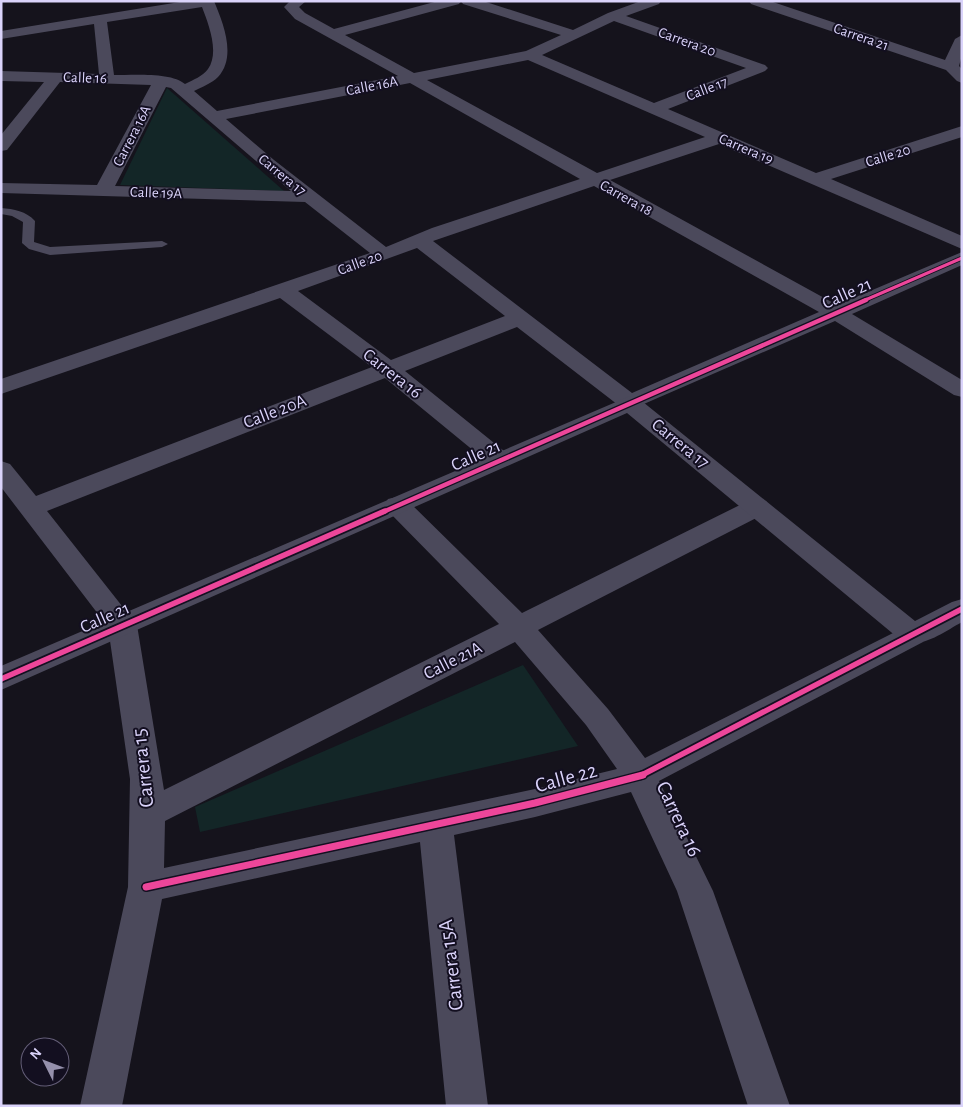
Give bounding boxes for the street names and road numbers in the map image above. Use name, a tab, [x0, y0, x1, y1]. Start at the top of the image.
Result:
street label: Carrera 21	[831, 21, 891, 53]
street label: Carrera 20	[656, 25, 718, 59]
street label: Calle 16	[63, 70, 107, 86]
street label: Calle 16A	[345, 74, 399, 98]
street label: Calle 17	[684, 74, 730, 104]
street label: Carrera 16A	[110, 103, 154, 169]
street label: Carrera 19	[717, 131, 775, 167]
street label: Calle 20	[864, 142, 912, 170]
street label: Carrera 17	[255, 151, 309, 199]
street label: Carrera 18	[597, 177, 655, 219]
street label: Calle 19A	[130, 185, 183, 201]
street label: Calle 20	[336, 248, 384, 278]
street label: Calle 21	[819, 275, 875, 313]
street label: Carrera 16	[359, 346, 425, 402]
street label: Calle 20A	[241, 392, 310, 432]
street label: Carrera 17	[648, 416, 712, 472]
street label: Calle 21	[448, 437, 504, 475]
street label: Calle 21	[77, 599, 133, 637]
street label: Calle 21A	[421, 638, 486, 683]
street label: Carrera 15	[128, 727, 158, 809]
street label: Calle 22	[533, 760, 599, 796]
street label: Carrera 16	[652, 778, 706, 860]
street label: Carrera 15A	[435, 918, 467, 1012]

